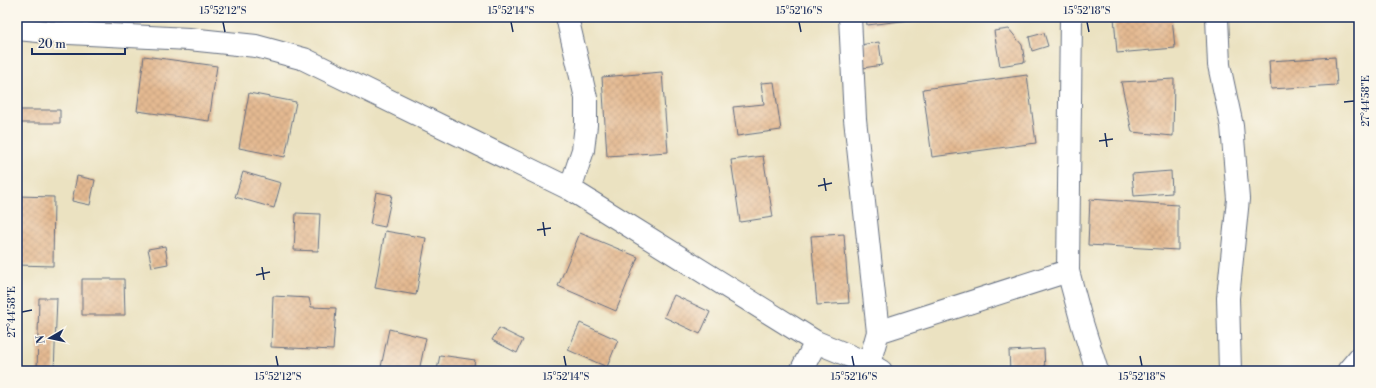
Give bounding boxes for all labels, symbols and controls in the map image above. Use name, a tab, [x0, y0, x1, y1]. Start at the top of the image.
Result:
text: 15°52'12"S	[200, 5, 247, 17]
text: 15°52'14"S	[488, 5, 534, 17]
text: 15°52'16"S	[776, 5, 823, 17]
text: 15°52'18"S	[1064, 5, 1111, 17]
scale bar	[32, 30, 125, 56]
text: 20 m	[38, 37, 66, 52]
text: 27°44'58"E	[1360, 75, 1372, 127]
text: 27°44'58"E	[6, 286, 18, 338]
north arrow	[30, 318, 70, 358]
text: N	[33, 334, 49, 345]
text: 15°52'12"S	[255, 371, 302, 383]
text: 15°52'14"S	[543, 371, 589, 383]
text: 15°52'16"S	[831, 371, 878, 383]
text: 15°52'18"S	[1119, 371, 1166, 383]

